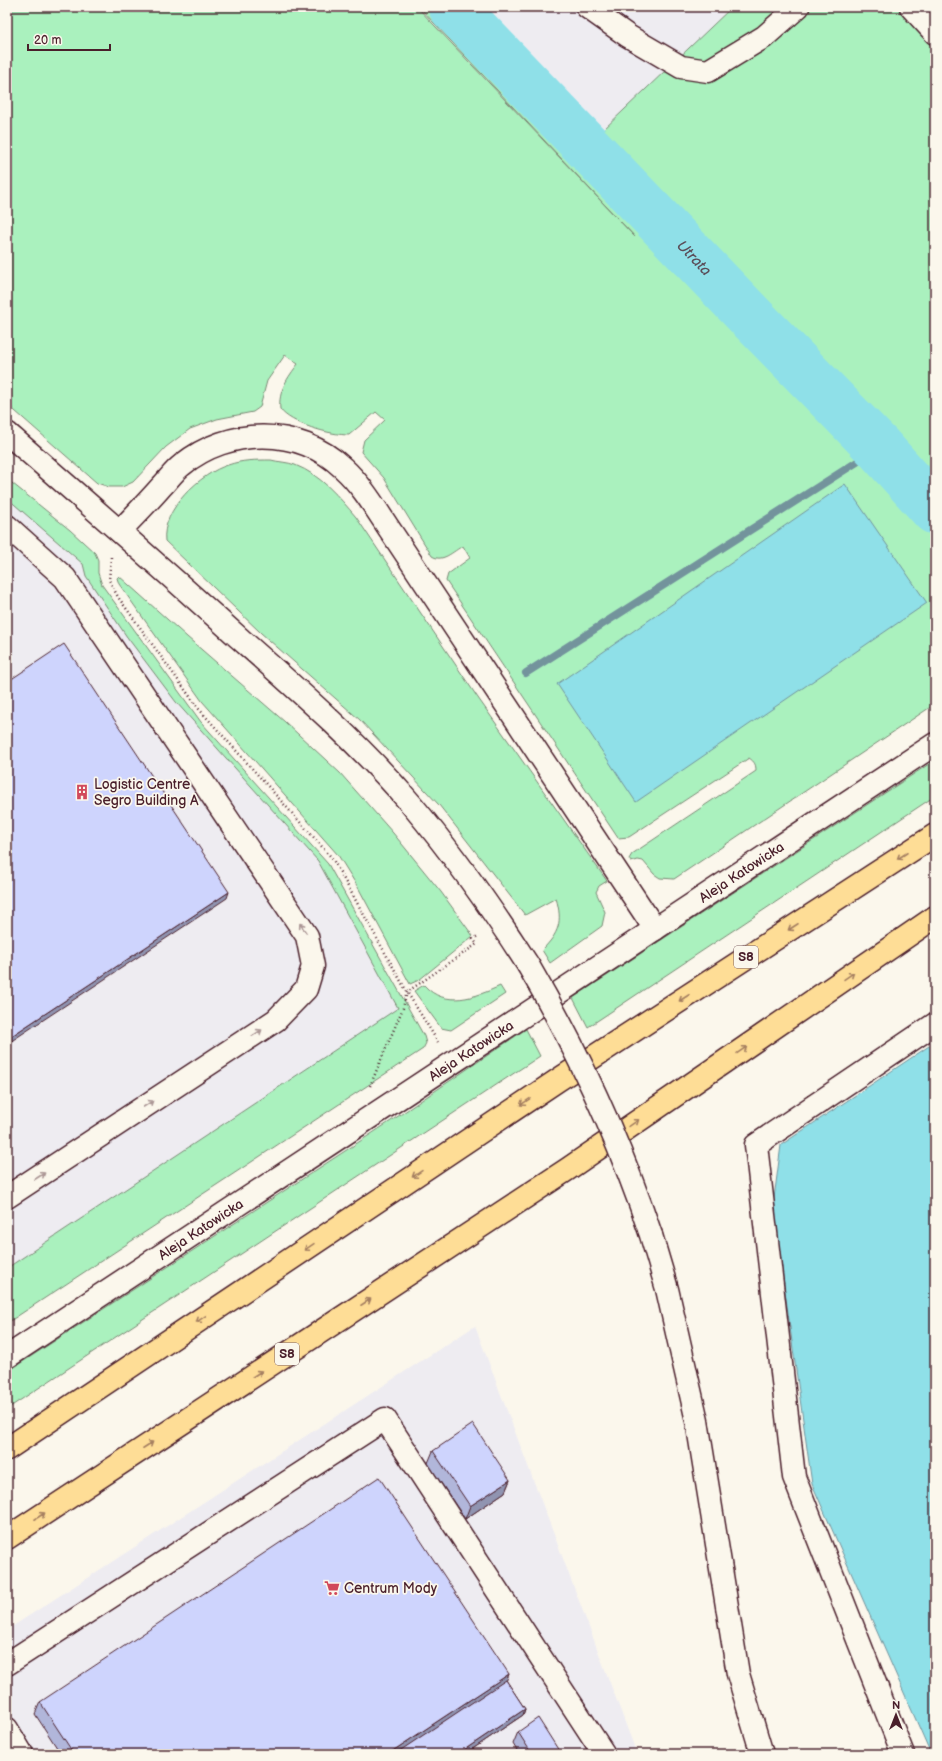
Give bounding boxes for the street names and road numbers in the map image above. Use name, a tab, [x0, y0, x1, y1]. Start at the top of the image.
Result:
street label: Aleja Katowicka	[696, 838, 787, 906]
road number: S8	[734, 946, 758, 968]
street label: Aleja Katowicka	[425, 1016, 517, 1085]
street label: Aleja Katowicka	[155, 1195, 246, 1263]
road number: S8	[275, 1343, 299, 1365]

